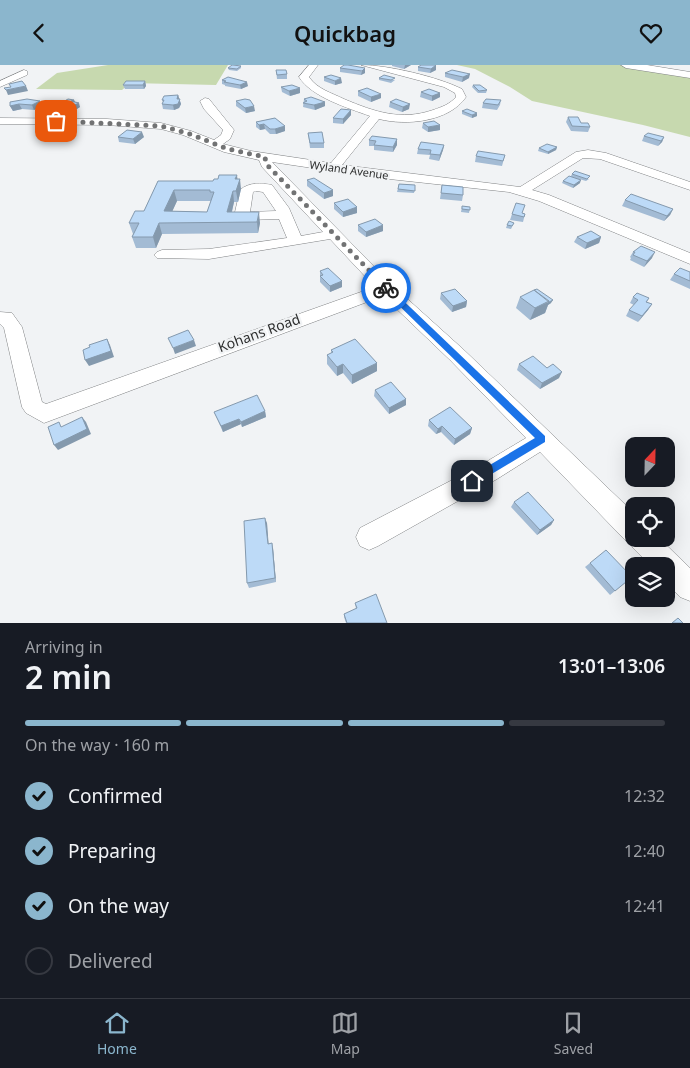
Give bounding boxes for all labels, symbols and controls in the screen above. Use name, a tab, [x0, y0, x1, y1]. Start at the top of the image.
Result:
text: Quickbag	[294, 18, 396, 48]
icon: back	[25, 19, 53, 47]
icon: heart	[637, 19, 665, 47]
pin	[35, 100, 77, 142]
icon: bag	[42, 107, 70, 135]
street label: Wyland Avenue	[308, 157, 390, 182]
courier	[361, 263, 411, 313]
icon: bike	[372, 274, 400, 302]
street label: Kohans Road	[215, 309, 303, 356]
north arrow	[625, 437, 675, 487]
map controls	[625, 437, 675, 607]
pin	[451, 460, 493, 502]
icon: home	[458, 467, 486, 495]
button: locate	[625, 497, 675, 547]
button: layers	[625, 557, 675, 607]
text: Arriving in	[25, 636, 103, 658]
text: 13:01–13:06	[558, 653, 665, 679]
text: 2 min	[25, 655, 112, 698]
text: On the way · 160 m	[25, 734, 169, 756]
icon: check	[25, 782, 53, 810]
text: Confirmed	[68, 783, 163, 809]
text: 12:32	[624, 785, 665, 807]
icon: check	[25, 837, 53, 865]
text: Preparing	[68, 838, 156, 864]
text: 12:40	[624, 840, 665, 862]
icon: check	[25, 892, 53, 920]
text: On the way	[68, 893, 169, 919]
text: 12:41	[624, 895, 665, 917]
text: Delivered	[68, 948, 153, 974]
tab: Home	[97, 1009, 137, 1058]
tab: Map	[331, 1009, 360, 1058]
tab: Saved	[554, 1009, 593, 1058]

